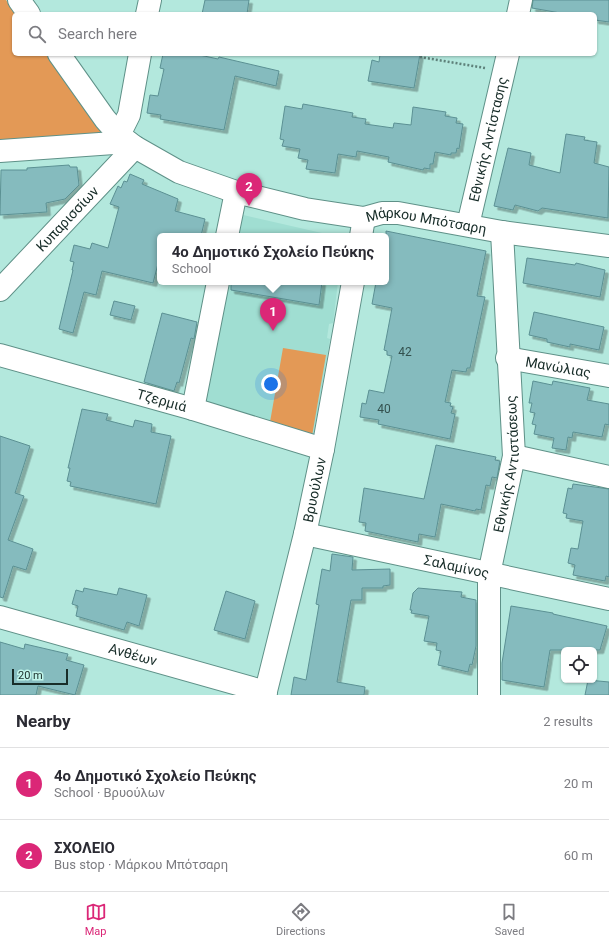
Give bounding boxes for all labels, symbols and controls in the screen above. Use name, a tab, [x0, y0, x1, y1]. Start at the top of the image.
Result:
search box	[12, 12, 597, 56]
icon: search	[26, 23, 48, 45]
text: Search here	[58, 25, 137, 43]
street label: Εθνικής Αντίστασης	[466, 75, 510, 203]
pin: 2	[236, 173, 262, 206]
street label: Κυπαρισσίων	[33, 183, 102, 255]
street label: Μάρκου Μπότσαρη	[364, 204, 488, 237]
popup	[157, 233, 389, 285]
text: 4o Δημοτικό Σχολείο Πεύκης	[172, 243, 374, 261]
text: School	[172, 261, 211, 276]
pin: 1	[260, 298, 286, 331]
house number: 42	[398, 345, 412, 359]
street label: Μανώλιας	[524, 353, 592, 381]
your location	[261, 374, 281, 394]
street label: Τζερμιά	[135, 386, 189, 415]
street label: Εθνικής Αντιστάσεως	[490, 395, 522, 534]
house number: 40	[377, 402, 391, 416]
street label: Βρυούλων	[300, 456, 329, 524]
street label: Σαλαμίνος	[422, 552, 491, 581]
street label: Ανθέων	[107, 640, 159, 669]
map controls	[561, 647, 597, 683]
button: locate	[561, 647, 597, 683]
scale bar	[12, 667, 68, 686]
text: 20 m	[18, 669, 43, 682]
text: Nearby	[16, 711, 71, 731]
text: 2 results	[543, 714, 593, 729]
text: 4o Δημοτικό Σχολείο Πεύκης	[54, 767, 256, 785]
text: 1	[25, 776, 33, 791]
text: 20 m	[564, 776, 593, 791]
text: School · Βρυούλων	[54, 785, 165, 800]
text: ΣΧΟΛΕΙΟ	[54, 839, 115, 857]
text: 2	[25, 848, 33, 863]
text: 60 m	[564, 848, 593, 863]
text: Bus stop · Μάρκου Μπότσαρη	[54, 857, 228, 872]
tab: Map	[85, 901, 107, 938]
tab: Directions	[276, 901, 325, 938]
tab: Saved	[495, 901, 524, 938]

